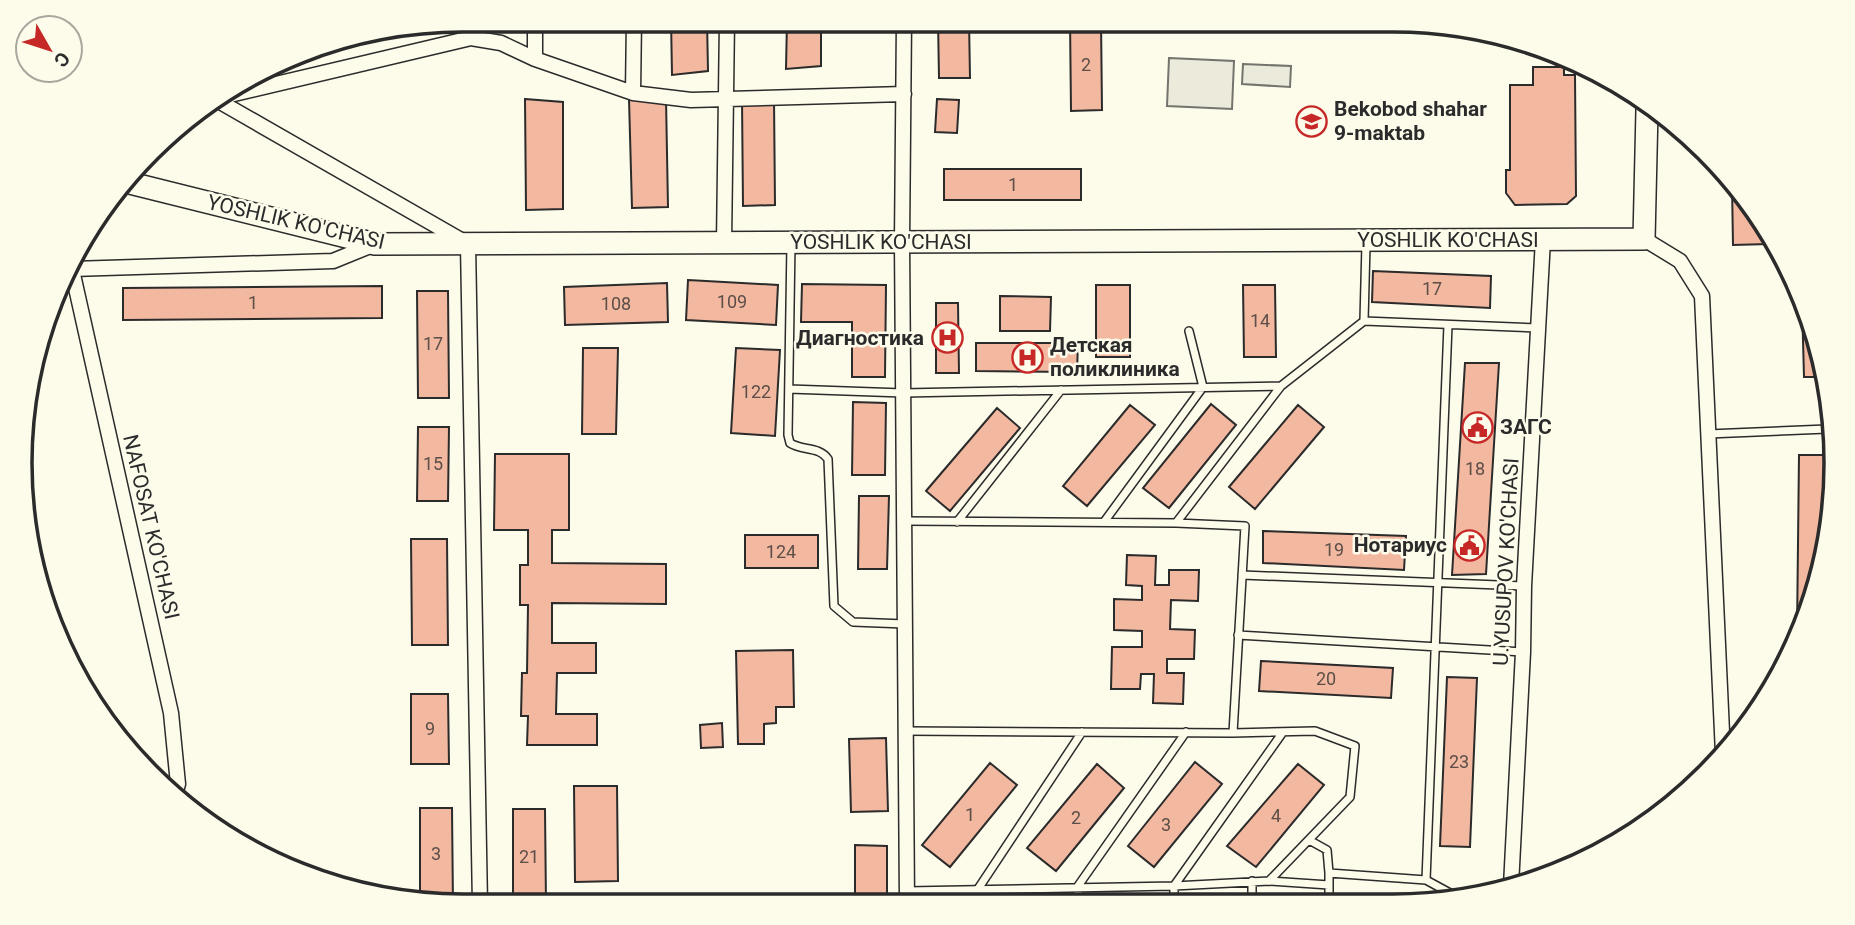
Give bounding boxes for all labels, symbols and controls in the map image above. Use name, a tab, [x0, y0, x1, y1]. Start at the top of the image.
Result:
north arrow	[14, 14, 84, 84]
text: С	[49, 47, 75, 71]
house number: 2	[1081, 54, 1091, 75]
place label: Bekobod shahar 9-maktab	[1334, 97, 1487, 145]
school or university icon: Bekobod shahar 9-maktab	[1294, 104, 1328, 138]
house number: 1	[1008, 174, 1018, 195]
street label: YOSHLIK KO'CHASI	[205, 190, 387, 254]
street label: YOSHLIK KO'CHASI	[1357, 228, 1539, 252]
street label: YOSHLIK KO'CHASI	[790, 230, 972, 254]
house number: 17	[1422, 278, 1442, 299]
house number: 109	[717, 291, 747, 312]
house number: 1	[248, 292, 258, 313]
house number: 108	[601, 293, 631, 314]
house number: 14	[1250, 310, 1270, 331]
hospital icon: Диагностика	[930, 321, 964, 355]
place label: Диагностика	[796, 326, 924, 350]
house number: 17	[423, 333, 443, 354]
place label: Детская поликлиника	[1050, 333, 1180, 381]
hospital icon: Детская поликлиника	[1010, 340, 1044, 374]
house number: 122	[741, 381, 771, 402]
public building icon: ЗАГС	[1460, 410, 1494, 444]
place label: ЗАГС	[1500, 415, 1552, 439]
street label: NAFOSAT KO'CHASI	[118, 432, 184, 622]
house number: 15	[423, 453, 443, 474]
street label: U.YUSUPOV KO'CHASI	[1489, 457, 1523, 667]
house number: 18	[1465, 458, 1485, 479]
public building icon: Нотариус	[1453, 528, 1487, 562]
place label: Нотариус	[1354, 533, 1447, 557]
house number: 19	[1324, 539, 1344, 560]
house number: 124	[766, 541, 796, 562]
house number: 20	[1316, 668, 1336, 689]
house number: 9	[425, 718, 435, 739]
house number: 23	[1449, 751, 1469, 772]
house number: 1	[965, 804, 975, 825]
house number: 4	[1271, 805, 1281, 826]
house number: 2	[1071, 807, 1081, 828]
house number: 3	[1161, 814, 1171, 835]
house number: 3	[431, 843, 441, 864]
house number: 21	[519, 846, 539, 867]

